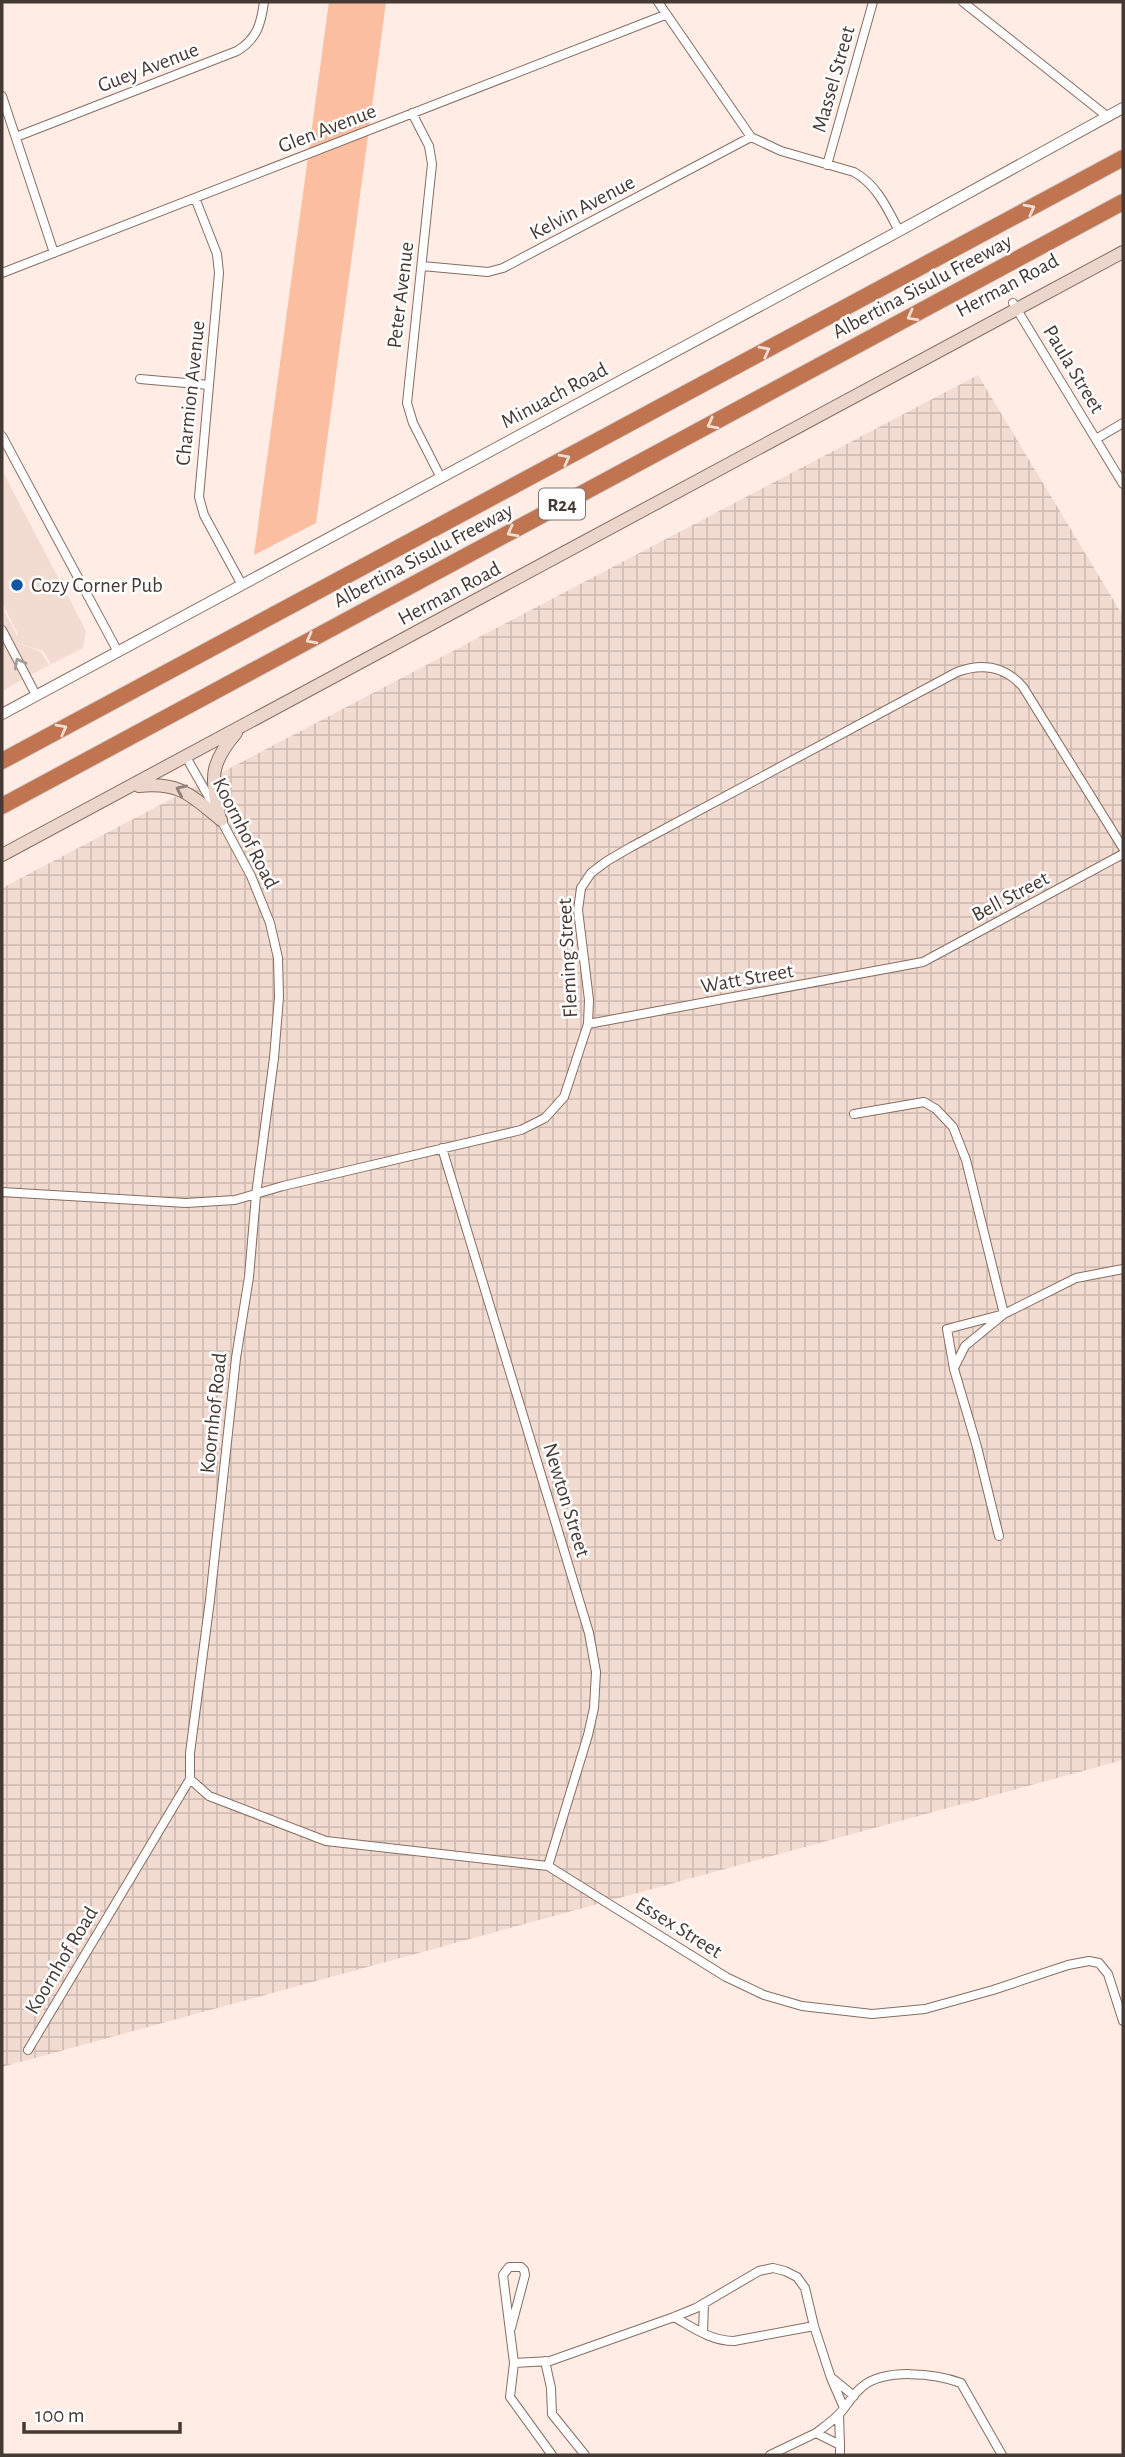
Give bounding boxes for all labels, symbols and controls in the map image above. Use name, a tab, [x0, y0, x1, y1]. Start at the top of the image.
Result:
street label: Massel Street	[808, 23, 859, 135]
street label: Guey Avenue	[95, 39, 202, 96]
street label: Glen Avenue	[275, 100, 379, 157]
street label: Kelvin Avenue	[526, 171, 638, 244]
one-way arrow	[1023, 203, 1035, 217]
street label: Albertina Sisulu Freeway	[829, 230, 1015, 343]
street label: Peter Avenue	[384, 241, 417, 350]
street label: Herman Road	[953, 250, 1062, 321]
one-way arrow	[907, 308, 919, 321]
street label: Charmion Avenue	[172, 320, 209, 467]
street label: Paula Street	[1039, 322, 1108, 417]
one-way arrow	[758, 346, 770, 360]
street label: Minuach Road	[498, 359, 611, 432]
one-way arrow	[707, 415, 719, 429]
one-way arrow	[557, 454, 570, 467]
road number: R24	[539, 489, 585, 520]
street label: Albertina Sisulu Freeway	[330, 499, 516, 612]
one-way arrow	[506, 523, 519, 537]
street label: Herman Road	[395, 558, 504, 629]
place label: Cozy Corner Pub	[31, 575, 163, 596]
marker: Cozy Corner Pub	[9, 577, 25, 593]
one-way arrow	[306, 631, 318, 645]
one-way arrow	[14, 658, 27, 670]
one-way arrow	[55, 723, 67, 737]
street label: Koornhof Road	[209, 774, 283, 892]
one-way arrow	[175, 784, 188, 798]
street label: Bell Street	[968, 867, 1053, 925]
street label: Fleming Street	[554, 897, 581, 1018]
street label: Watt Street	[699, 960, 795, 997]
street label: Koornhof Road	[197, 1351, 230, 1475]
street label: Newton Street	[539, 1441, 594, 1560]
street label: Essex Street	[632, 1893, 726, 1962]
street label: Koornhof Road	[21, 1903, 102, 2018]
scale bar	[24, 2390, 180, 2434]
text: 100 m	[35, 2405, 85, 2426]

